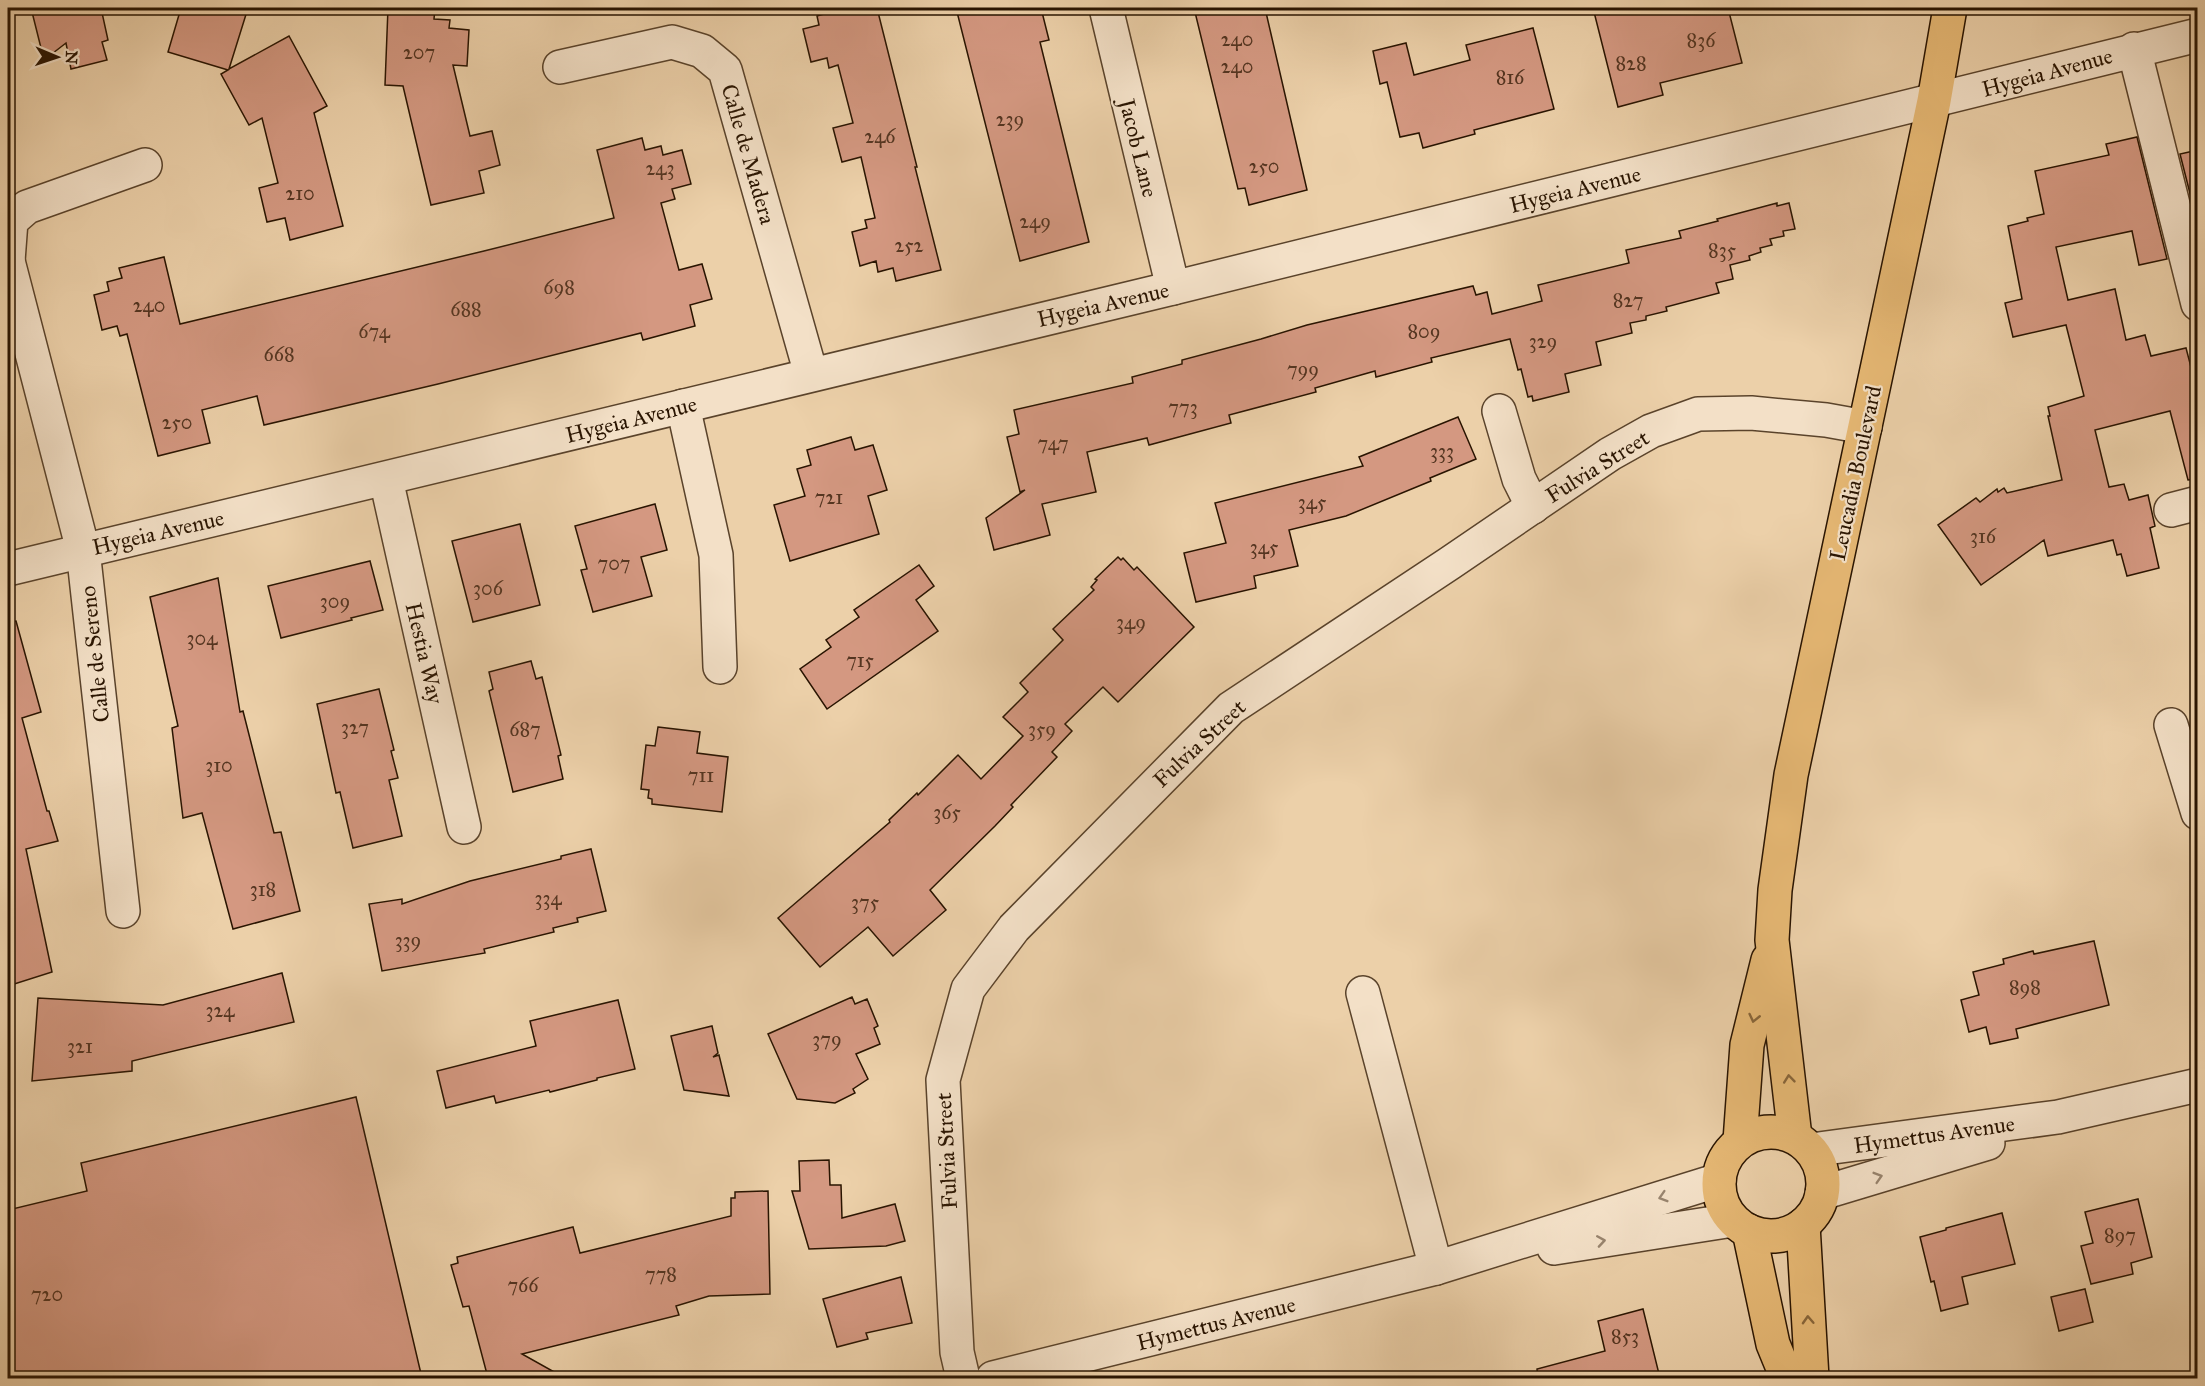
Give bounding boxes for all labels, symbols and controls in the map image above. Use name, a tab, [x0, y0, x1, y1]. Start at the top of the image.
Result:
north arrow	[27, 27, 87, 87]
house number: 240	[1221, 27, 1253, 51]
house number: 836	[1687, 28, 1716, 52]
house number: 207	[403, 40, 435, 64]
street label: Hygeia Avenue	[1979, 42, 2116, 103]
text: N	[62, 50, 81, 65]
house number: 828	[1615, 51, 1647, 75]
house number: 240	[1221, 54, 1253, 78]
house number: 816	[1496, 65, 1525, 89]
street label: Calle de Madera	[716, 81, 782, 228]
street label: Jacob Lane	[1113, 94, 1164, 200]
house number: 239	[996, 107, 1024, 131]
house number: 246	[864, 124, 896, 148]
house number: 250	[1249, 154, 1279, 178]
house number: 243	[645, 156, 675, 180]
street label: Hygeia Avenue	[1507, 160, 1644, 219]
house number: 210	[285, 181, 315, 205]
house number: 249	[1019, 209, 1051, 233]
house number: 252	[895, 233, 924, 257]
house number: 835	[1708, 238, 1736, 262]
house number: 698	[543, 275, 575, 299]
street label: Hygeia Avenue	[1035, 276, 1172, 333]
house number: 827	[1613, 288, 1643, 312]
house number: 240	[133, 293, 165, 317]
house number: 688	[450, 297, 482, 321]
house number: 674	[358, 319, 391, 343]
house number: 809	[1407, 319, 1441, 343]
house number: 329	[1529, 329, 1557, 353]
house number: 668	[263, 342, 295, 366]
house number: 799	[1287, 357, 1319, 381]
street label: Leucadia Boulevard	[1824, 383, 1887, 563]
street label: Hygeia Avenue	[563, 390, 700, 449]
house number: 773	[1168, 395, 1198, 419]
house number: 250	[162, 410, 192, 434]
street label: Fulvia Street	[1541, 424, 1654, 509]
house number: 747	[1037, 431, 1069, 455]
house number: 333	[1430, 439, 1454, 463]
house number: 721	[815, 485, 843, 509]
house number: 345	[1298, 490, 1326, 514]
street label: Hygeia Avenue	[90, 504, 227, 561]
house number: 316	[1970, 524, 1997, 548]
house number: 345	[1250, 535, 1278, 559]
house number: 707	[598, 551, 631, 575]
house number: 306	[473, 576, 504, 600]
street label: Calle de Sereno	[74, 584, 115, 724]
house number: 309	[320, 589, 350, 613]
street label: Hestia Way	[400, 600, 449, 707]
house number: 349	[1116, 610, 1146, 634]
house number: 304	[187, 626, 218, 650]
house number: 715	[846, 648, 874, 672]
street label: Fulvia Street	[1147, 693, 1251, 793]
house number: 327	[341, 715, 369, 739]
house number: 687	[509, 717, 541, 741]
house number: 359	[1028, 717, 1056, 741]
house number: 310	[205, 753, 233, 777]
house number: 711	[688, 763, 714, 787]
house number: 365	[933, 800, 961, 824]
house number: 318	[250, 877, 276, 901]
house number: 334	[534, 886, 562, 910]
house number: 375	[851, 890, 879, 914]
house number: 339	[395, 928, 421, 952]
house number: 898	[2009, 975, 2041, 999]
house number: 324	[205, 998, 235, 1022]
one-way arrow	[1748, 1013, 1761, 1023]
house number: 379	[812, 1027, 842, 1051]
house number: 321	[67, 1034, 93, 1058]
one-way arrow	[1783, 1074, 1796, 1084]
street label: Fulvia Street	[930, 1092, 963, 1210]
street label: Hymettus Avenue	[1852, 1110, 2016, 1159]
one-way arrow	[1872, 1172, 1883, 1184]
one-way arrow	[1658, 1190, 1669, 1202]
house number: 897	[2104, 1223, 2136, 1247]
one-way arrow	[1596, 1235, 1606, 1248]
house number: 778	[645, 1262, 677, 1286]
house number: 766	[507, 1273, 539, 1297]
house number: 720	[31, 1282, 63, 1306]
street label: Hymettus Avenue	[1134, 1291, 1298, 1356]
one-way arrow	[1802, 1316, 1815, 1325]
house number: 853	[1611, 1324, 1639, 1348]

